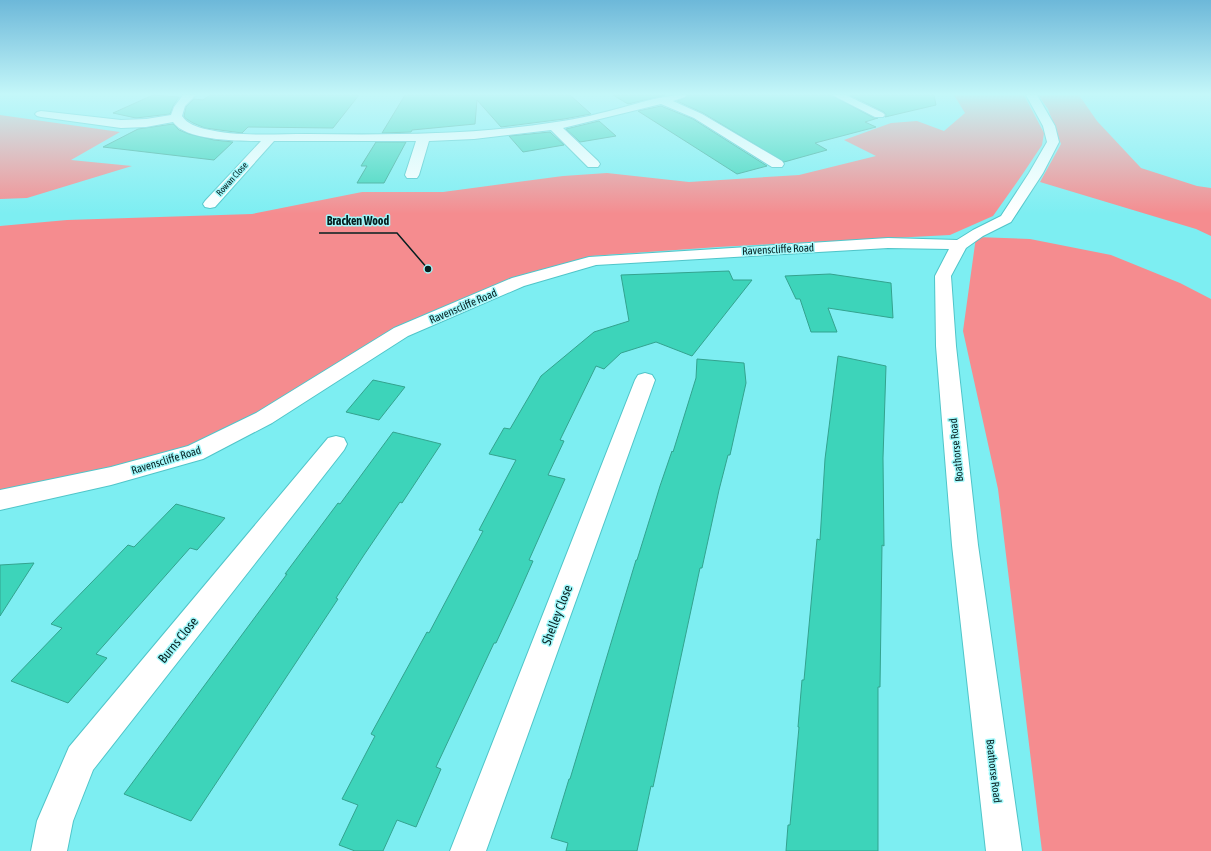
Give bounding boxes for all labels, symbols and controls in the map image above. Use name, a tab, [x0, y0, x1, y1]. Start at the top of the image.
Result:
street label: Rowan Close	[214, 160, 250, 198]
callout: Bracken Wood	[319, 209, 397, 233]
text: Bracken Wood	[327, 214, 389, 228]
street label: Ravenscliffe Road	[742, 241, 814, 257]
street label: Ravenscliffe Road	[427, 286, 499, 326]
street label: Boathorse Road	[947, 418, 965, 482]
street label: Ravenscliffe Road	[130, 444, 202, 476]
street label: Shelley Close	[539, 583, 575, 647]
street label: Burns Close	[155, 614, 201, 666]
street label: Boathorse Road	[984, 739, 1004, 803]

